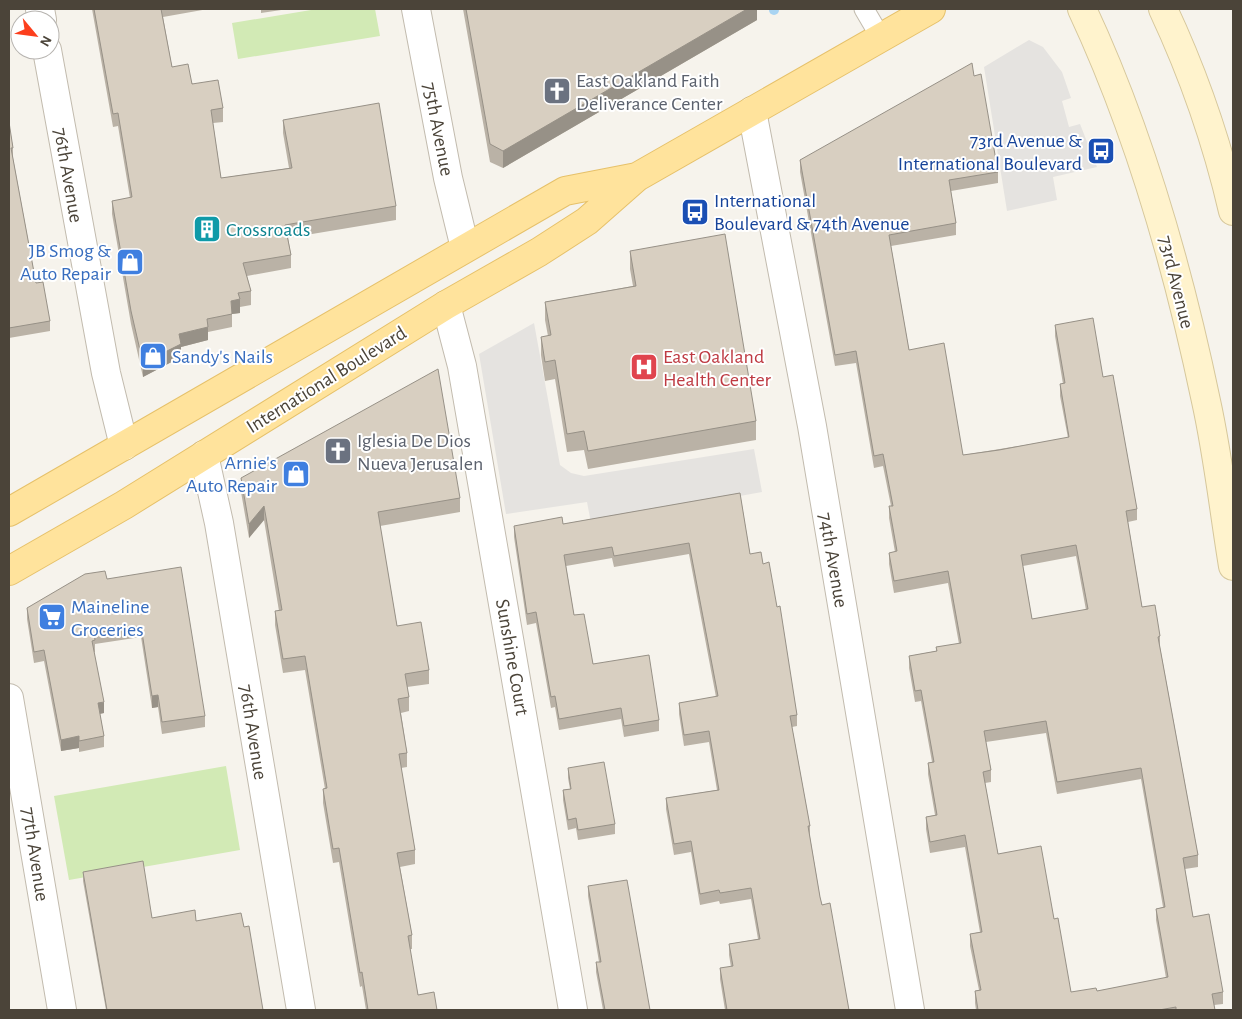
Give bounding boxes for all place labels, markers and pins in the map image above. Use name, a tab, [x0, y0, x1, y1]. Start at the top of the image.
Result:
place label: East Oakland Faith Deliverance Center	[576, 71, 723, 114]
church icon: East Oakland Faith Deliverance Center	[542, 76, 572, 106]
place label: 73rd Avenue & International Boulevard	[898, 131, 1082, 174]
bus stop icon: 73rd Avenue & International Boulevard	[1086, 136, 1116, 166]
place label: International Boulevard & 74th Avenue	[714, 191, 910, 234]
bus stop icon: International Boulevard & 74th Avenue	[680, 197, 710, 227]
building icon: Crossroads	[192, 214, 222, 244]
place label: Crossroads	[226, 220, 310, 240]
place label: JB Smog & Auto Repair	[20, 241, 112, 284]
shop icon: JB Smog & Auto Repair	[115, 247, 145, 277]
shop icon: Sandy's Nails	[138, 341, 168, 371]
place label: Sandy's Nails	[172, 347, 273, 367]
place label: East Oakland Health Center	[663, 347, 772, 390]
hospital icon: East Oakland Health Center	[629, 352, 659, 382]
place label: Iglesia De Dios Nueva Jerusalen	[357, 431, 483, 474]
church icon: Iglesia De Dios Nueva Jerusalen	[323, 436, 353, 466]
place label: Arnie's Auto Repair	[186, 453, 278, 496]
shop icon: Arnie's Auto Repair	[281, 459, 311, 489]
place label: Maineline Groceries	[71, 597, 150, 640]
supermarket icon: Maineline Groceries	[37, 602, 67, 632]

